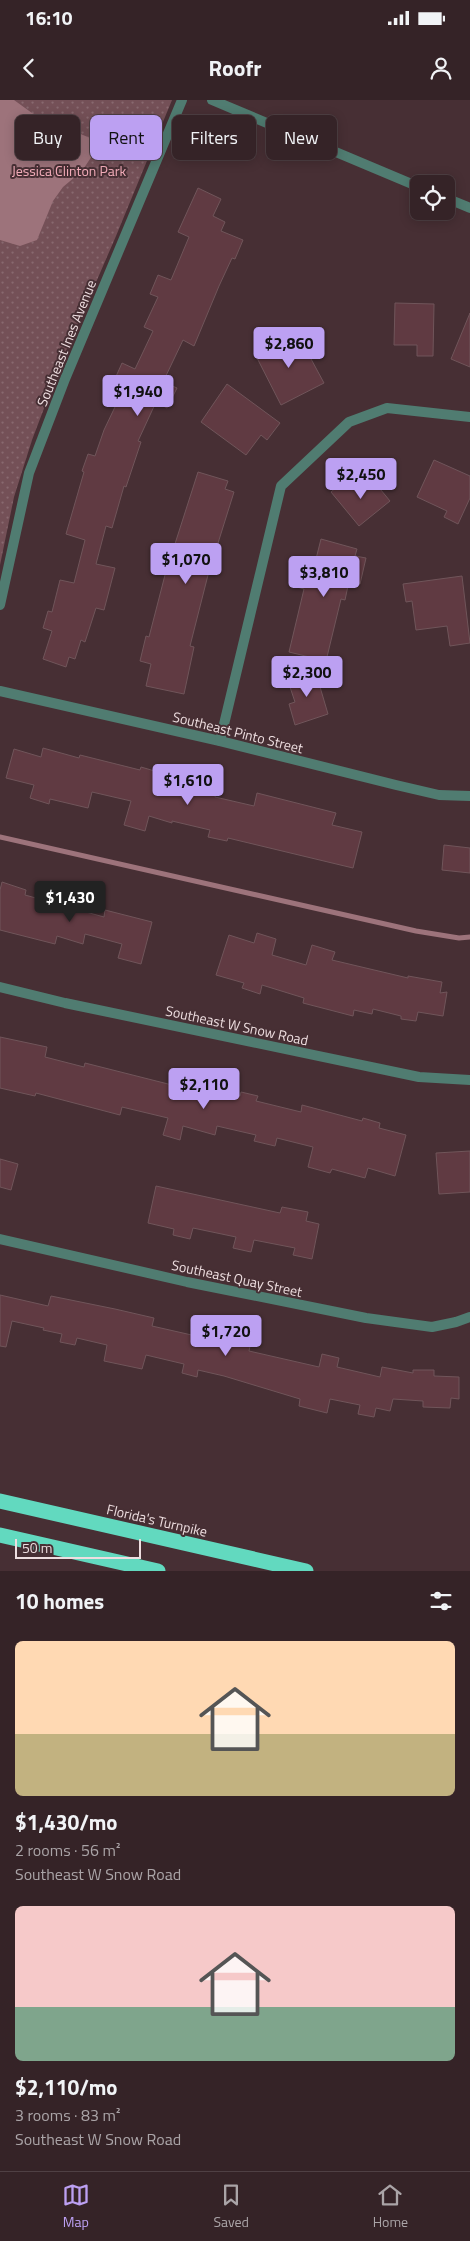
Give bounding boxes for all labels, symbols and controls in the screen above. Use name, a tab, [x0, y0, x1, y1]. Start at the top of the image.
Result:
text: 16:10	[25, 3, 72, 32]
text: Roofr	[209, 51, 261, 85]
icon: back	[15, 54, 43, 82]
icon: person	[427, 54, 455, 82]
chip: Buy	[15, 115, 80, 160]
chip: Rent	[90, 115, 162, 160]
chip: Filters	[172, 115, 256, 160]
chip: New	[266, 115, 337, 160]
park label: Jessica Clinton Park	[12, 160, 127, 181]
map controls	[410, 175, 455, 220]
button: locate	[410, 175, 455, 220]
street label: Southeast Ines Avenue	[31, 277, 101, 409]
pin: $2,860	[248, 326, 330, 369]
text: $2,860	[264, 331, 314, 355]
pin: $1,940	[97, 374, 179, 417]
text: $1,940	[113, 379, 163, 403]
pin: $2,450	[320, 458, 402, 500]
text: $2,450	[336, 462, 386, 486]
pin: $1,070	[145, 542, 227, 585]
text: $1,070	[161, 547, 211, 571]
pin: $3,810	[283, 556, 365, 598]
text: $3,810	[299, 560, 349, 584]
pin: $2,300	[266, 656, 348, 698]
text: $2,300	[282, 660, 332, 684]
street label: Southeast Pinto Street	[171, 706, 306, 758]
pin: $1,610	[147, 764, 229, 806]
text: $1,610	[163, 768, 213, 792]
pin: $1,430	[29, 880, 111, 923]
text: $1,430	[45, 885, 95, 909]
street label: Southeast W Snow Road	[164, 1000, 310, 1050]
pin: $2,110	[163, 1068, 245, 1110]
text: $2,110	[179, 1072, 229, 1096]
street label: Southeast Quay Street	[170, 1254, 304, 1302]
pin: $1,720	[185, 1314, 267, 1357]
text: $1,720	[201, 1319, 251, 1343]
street label: Florida's Turnpike	[105, 1498, 209, 1542]
scale bar	[15, 1536, 141, 1559]
text: 50 m	[22, 1537, 52, 1558]
text: 10 homes	[15, 1585, 104, 1617]
icon: filters	[427, 1587, 455, 1615]
icon: home	[190, 1674, 280, 1764]
text: $1,430/mo	[15, 1806, 117, 1838]
text: 2 rooms · 56 m²	[15, 1838, 120, 1862]
text: Southeast W Snow Road	[15, 1862, 181, 1886]
icon: home	[190, 1939, 280, 2029]
text: $2,110/mo	[15, 2071, 117, 2103]
text: 3 rooms · 83 m²	[15, 2103, 120, 2127]
text: Southeast W Snow Road	[15, 2127, 181, 2151]
tab: Map	[62, 2181, 90, 2232]
tab: Saved	[213, 2181, 249, 2232]
tab: Home	[373, 2181, 408, 2232]

